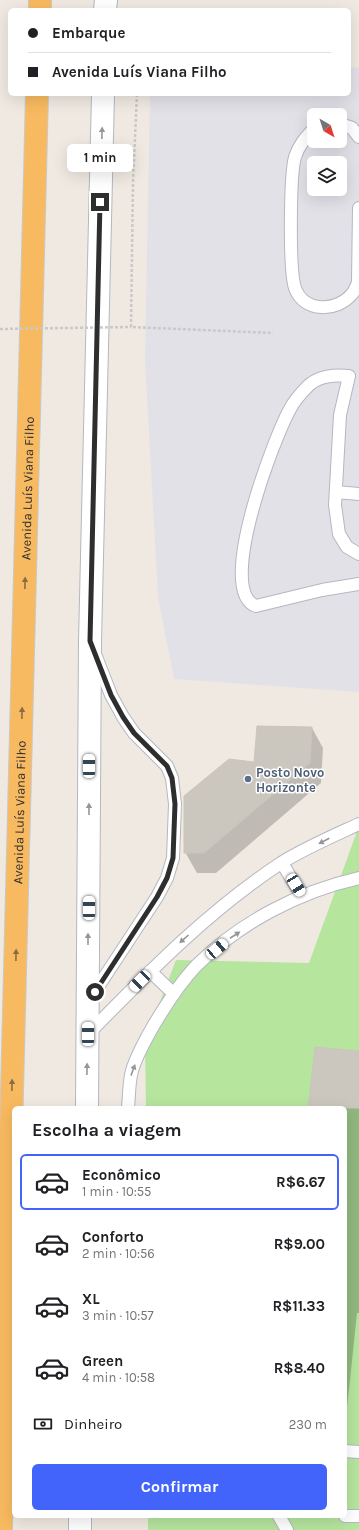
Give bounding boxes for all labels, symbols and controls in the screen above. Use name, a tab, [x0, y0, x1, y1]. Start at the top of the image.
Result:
text: Embarque	[52, 24, 125, 42]
text: Avenida Luís Viana Filho	[52, 63, 226, 81]
north arrow	[307, 108, 347, 148]
map controls	[307, 108, 347, 196]
one-way arrow	[99, 126, 105, 139]
callout: 1 min	[67, 144, 133, 172]
text: 1 min	[84, 150, 116, 165]
button: layers	[307, 156, 347, 196]
route end	[91, 193, 109, 211]
street label: Avenida Luís Viana Filho	[18, 416, 36, 560]
one-way arrow	[22, 576, 28, 589]
one-way arrow	[19, 706, 25, 719]
street label: Avenida Luís Viana Filho	[10, 740, 28, 884]
car	[83, 754, 95, 778]
place label: Posto Novo Horizonte	[256, 765, 324, 795]
marker: Posto Novo Horizonte	[243, 774, 253, 784]
one-way arrow	[86, 802, 92, 815]
one-way arrow	[318, 837, 330, 844]
car	[285, 872, 307, 898]
car	[83, 896, 95, 920]
one-way arrow	[229, 931, 241, 938]
one-way arrow	[85, 932, 91, 945]
one-way arrow	[179, 935, 189, 944]
car	[204, 937, 230, 961]
one-way arrow	[12, 949, 19, 961]
car	[127, 968, 153, 994]
route start	[86, 983, 104, 1001]
car	[82, 1022, 94, 1046]
one-way arrow	[84, 1062, 90, 1075]
one-way arrow	[131, 1063, 137, 1075]
one-way arrow	[9, 1079, 16, 1091]
text: Escolha a viagem	[32, 1119, 182, 1141]
icon: car	[34, 1164, 70, 1200]
text: Econômico	[82, 1166, 161, 1184]
text: R$6.67	[276, 1173, 325, 1191]
text: 1 min · 10:55	[82, 1184, 151, 1199]
icon: car	[34, 1226, 70, 1262]
text: Conforto	[82, 1228, 144, 1246]
text: R$9.00	[274, 1235, 325, 1253]
text: 2 min · 10:56	[82, 1246, 155, 1261]
icon: car	[34, 1288, 70, 1324]
text: XL	[82, 1290, 100, 1308]
text: R$11.33	[272, 1297, 325, 1315]
text: 3 min · 10:57	[82, 1308, 154, 1323]
icon: car	[34, 1350, 70, 1386]
text: Green	[82, 1352, 123, 1370]
text: R$8.40	[274, 1359, 325, 1377]
text: 4 min · 10:58	[82, 1370, 155, 1385]
icon: cash	[32, 1413, 54, 1435]
text: Dinheiro	[64, 1415, 122, 1433]
text: 230 m	[289, 1417, 327, 1432]
button: Confirmar	[32, 1464, 327, 1510]

